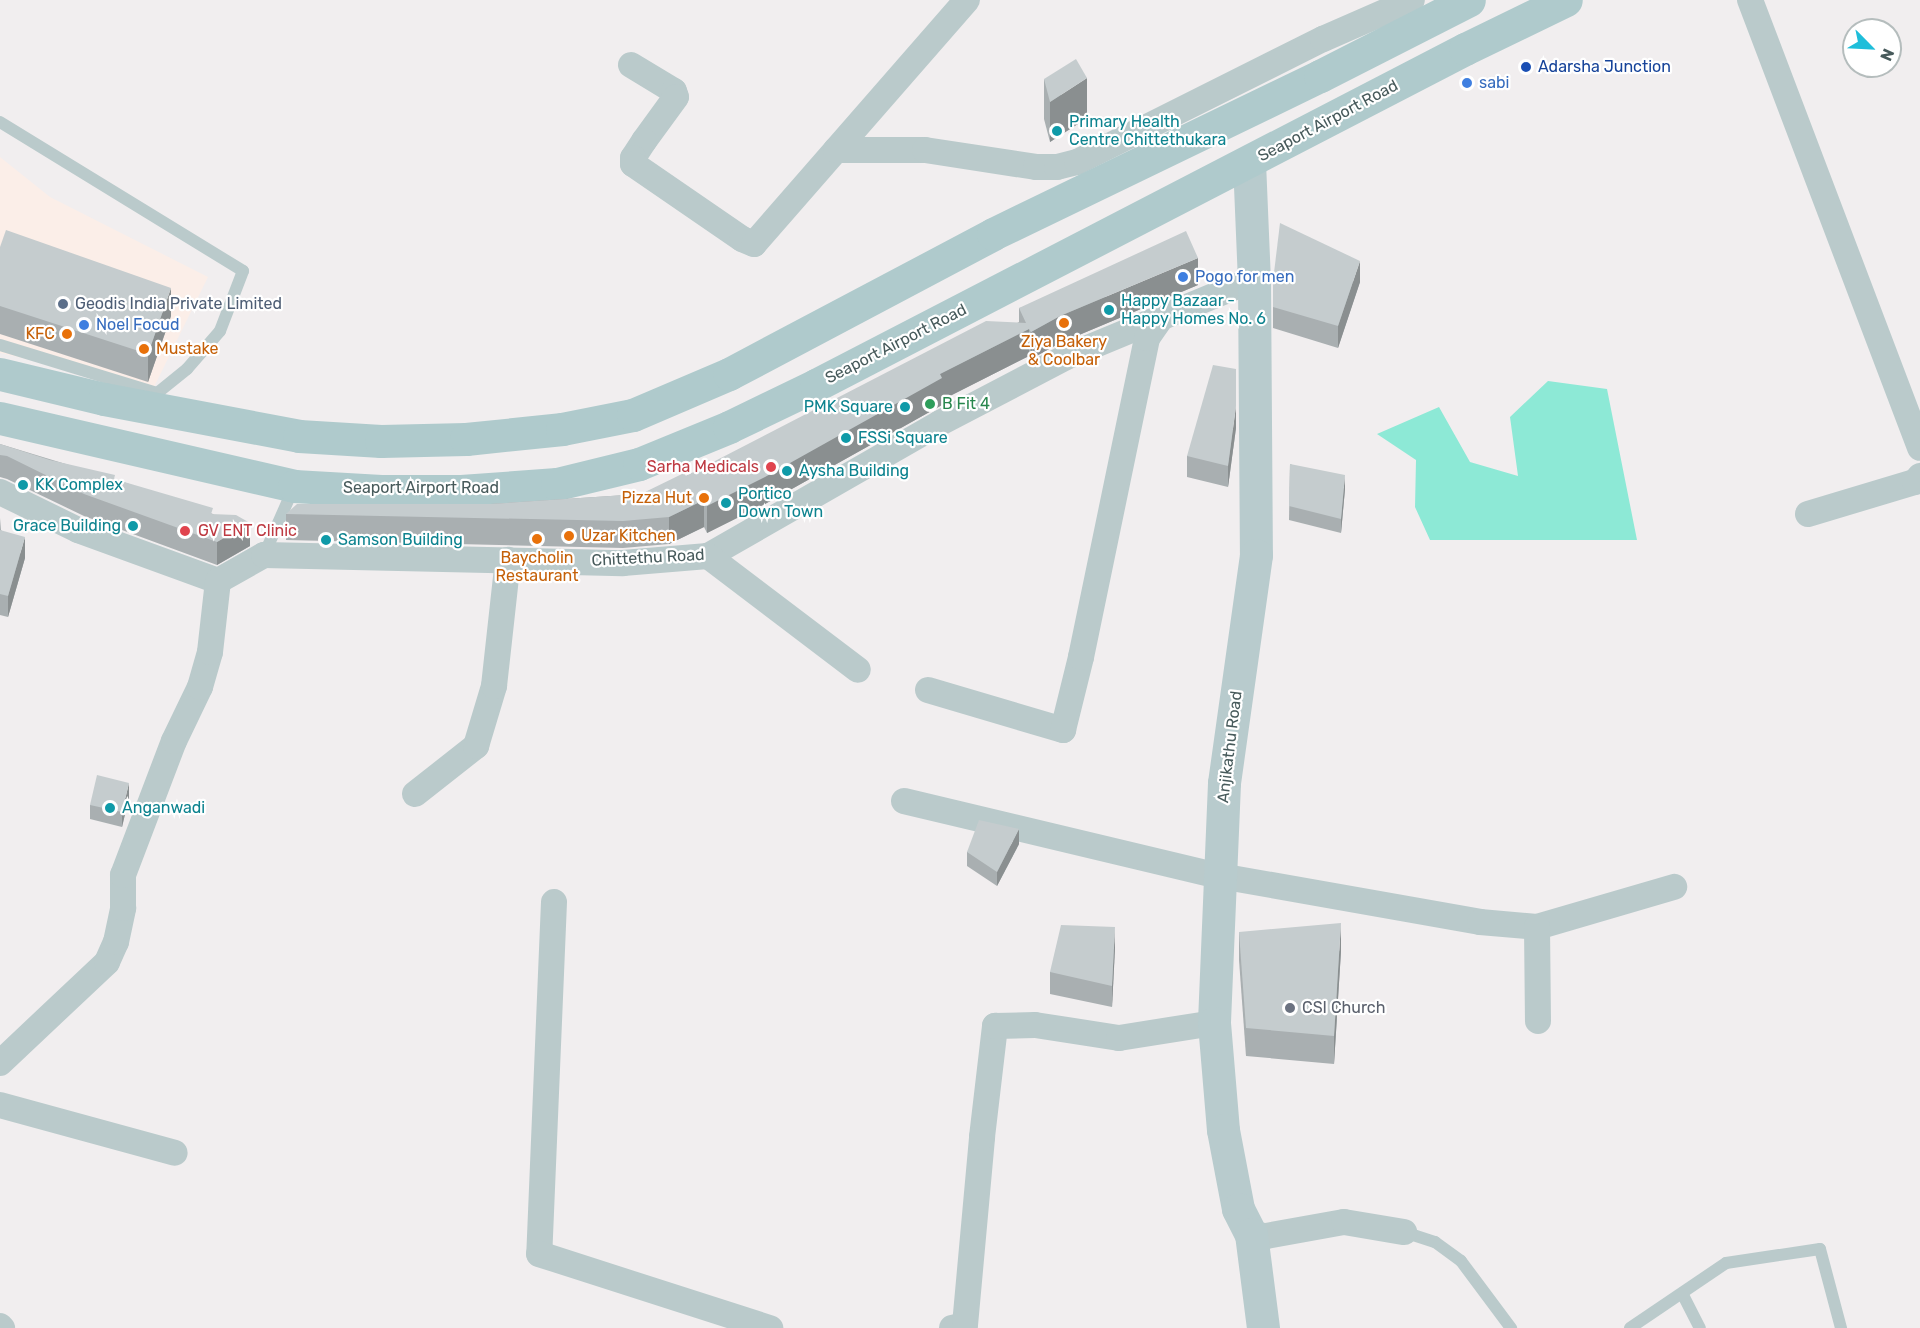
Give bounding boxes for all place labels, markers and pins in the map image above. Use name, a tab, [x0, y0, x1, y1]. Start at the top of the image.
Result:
place label: Adarsha Junction	[1538, 57, 1671, 77]
marker: Adarsha Junction	[1519, 60, 1533, 74]
place label: sabi	[1479, 73, 1509, 93]
marker: sabi	[1460, 76, 1474, 90]
place label: Primary Health Centre Chittethukara	[1069, 112, 1226, 150]
marker: Primary Health Centre Chittethukara	[1050, 124, 1064, 138]
place label: Pogo for men	[1195, 267, 1295, 287]
marker: Pogo for men	[1176, 270, 1190, 284]
place label: Happy Bazaar - Happy Homes No. 6	[1121, 291, 1266, 329]
place label: Geodis India Private Limited	[75, 294, 282, 314]
marker: Geodis India Private Limited	[56, 297, 70, 311]
marker: Happy Bazaar - Happy Homes No. 6	[1102, 303, 1116, 317]
place label: Noel Focud	[96, 315, 179, 335]
marker: Ziya Bakery & Coolbar	[1057, 316, 1071, 330]
marker: Noel Focud	[77, 318, 91, 332]
place label: KFC	[25, 324, 55, 344]
marker: KFC	[60, 327, 74, 341]
place label: Ziya Bakery & Coolbar	[1021, 332, 1107, 370]
place label: Mustake	[156, 339, 218, 359]
marker: Mustake	[137, 342, 151, 356]
place label: B Fit 4	[942, 394, 990, 414]
place label: PMK Square	[804, 397, 893, 417]
marker: B Fit 4	[923, 397, 937, 411]
marker: PMK Square	[898, 400, 912, 414]
place label: FSSi Square	[858, 428, 948, 448]
marker: FSSi Square	[839, 431, 853, 445]
place label: Sarha Medicals	[647, 457, 759, 477]
marker: Sarha Medicals	[764, 460, 778, 474]
place label: Aysha Building	[799, 461, 909, 481]
marker: Aysha Building	[780, 464, 794, 478]
place label: KK Complex	[35, 475, 123, 495]
marker: KK Complex	[16, 478, 30, 492]
place label: Portico Down Town	[738, 484, 824, 522]
place label: Pizza Hut	[622, 488, 692, 508]
marker: Pizza Hut	[697, 491, 711, 505]
marker: Portico Down Town	[719, 496, 733, 510]
place label: Grace Building	[13, 516, 121, 536]
marker: Grace Building	[126, 519, 140, 533]
place label: GV ENT Clinic	[198, 521, 298, 541]
marker: GV ENT Clinic	[176, 522, 194, 540]
place label: Uzar Kitchen	[581, 526, 676, 546]
marker: Uzar Kitchen	[562, 529, 576, 543]
place label: Samson Building	[338, 530, 463, 550]
marker: Baycholin Restaurant	[530, 532, 544, 546]
marker: Samson Building	[319, 533, 333, 547]
place label: Baycholin Restaurant	[496, 548, 578, 586]
place label: Anganwadi	[122, 798, 205, 818]
marker: Anganwadi	[103, 801, 117, 815]
place label: CSI Church	[1302, 998, 1385, 1018]
marker: CSI Church	[1283, 1001, 1297, 1015]

